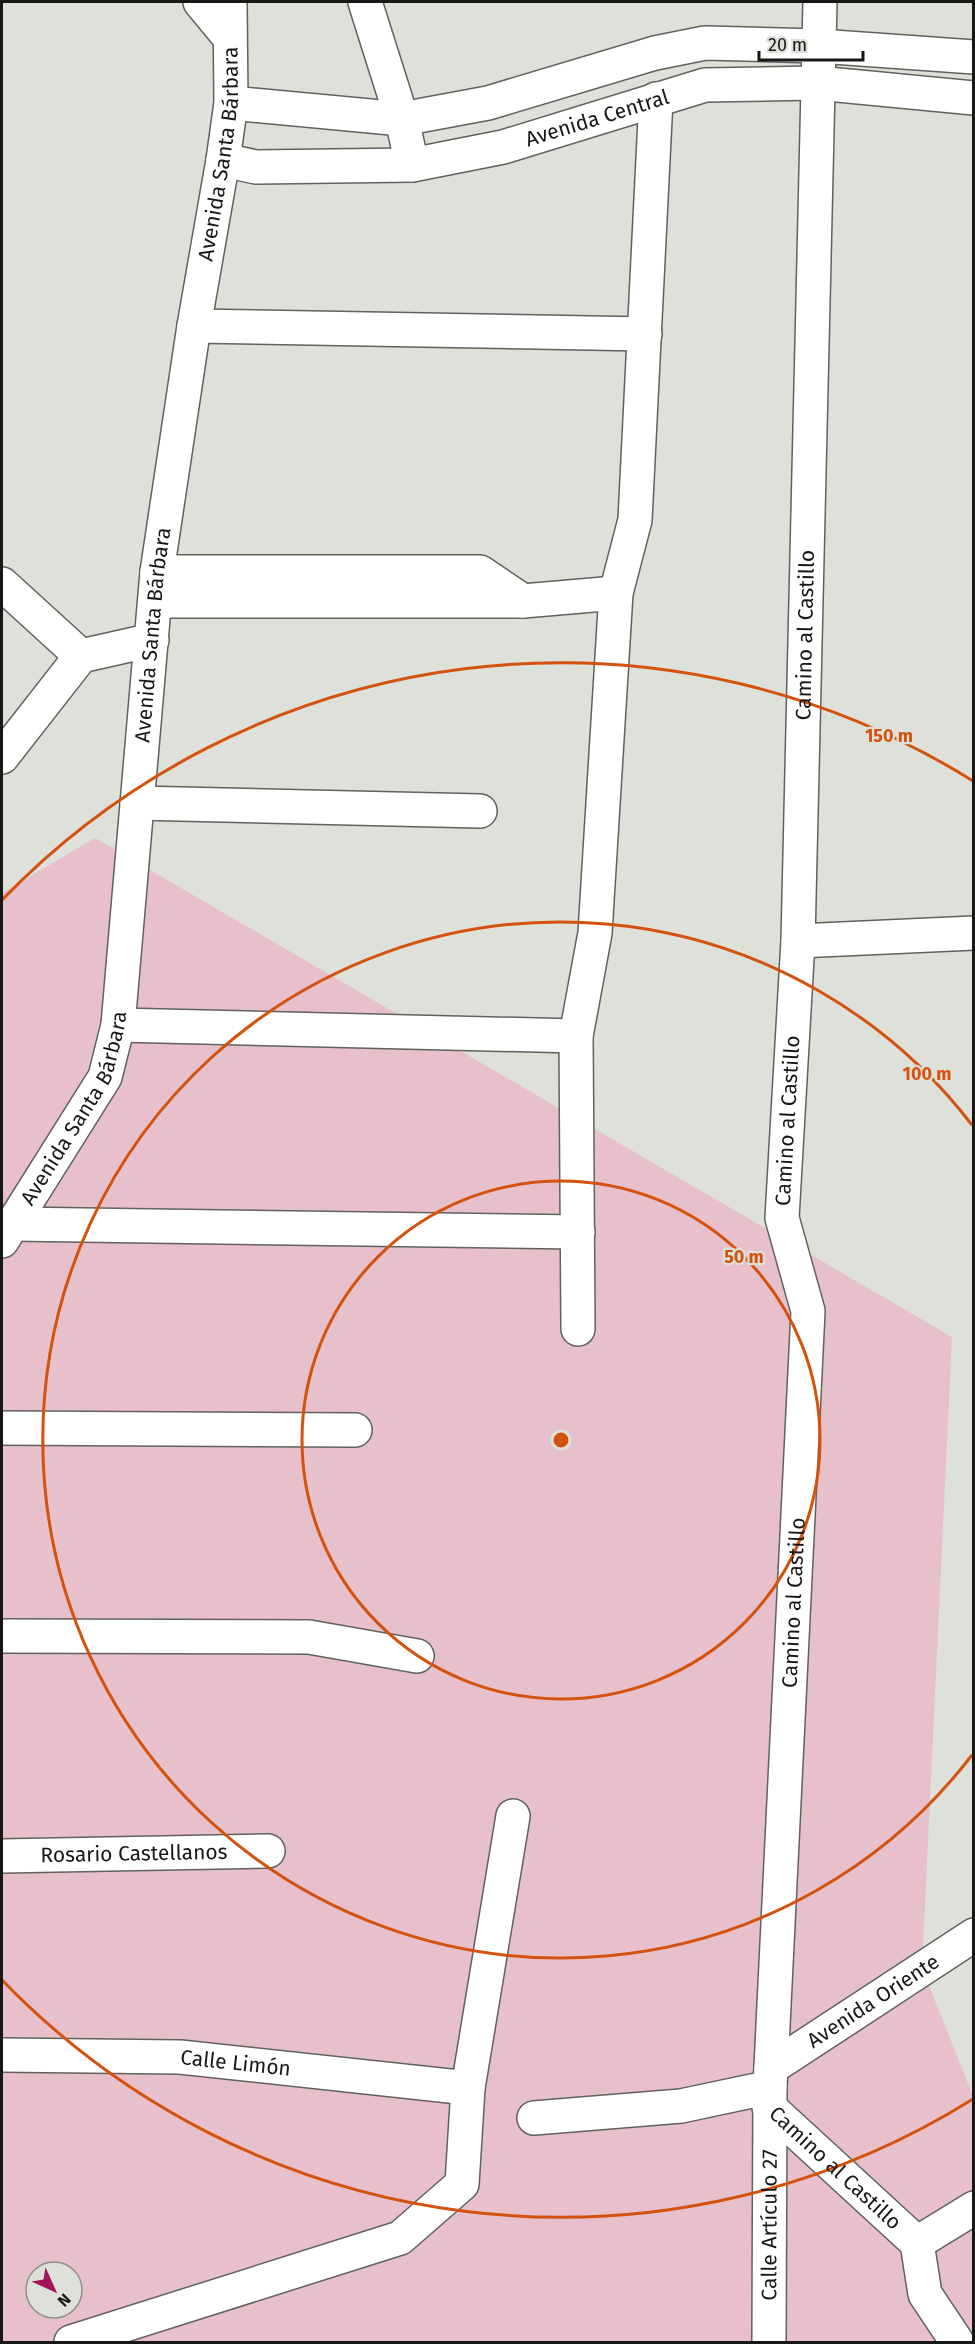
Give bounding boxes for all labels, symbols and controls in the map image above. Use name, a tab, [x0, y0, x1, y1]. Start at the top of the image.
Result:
scale bar	[759, 24, 862, 62]
text: 20 m	[768, 34, 807, 56]
street label: Avenida Santa Bárbara	[193, 47, 245, 263]
street label: Avenida Central	[522, 84, 672, 152]
street label: Avenida Santa Bárbara	[129, 525, 177, 743]
street label: Camino al Castillo	[790, 549, 820, 721]
text: 150 m	[865, 725, 913, 747]
street label: Avenida Santa Bárbara	[15, 1010, 132, 1210]
street label: Camino al Castillo	[770, 1035, 806, 1207]
text: 100 m	[903, 1063, 951, 1085]
text: 50 m	[724, 1246, 764, 1268]
centre of rings	[551, 1430, 571, 1450]
street label: Camino al Castillo	[777, 1517, 811, 1688]
street label: Rosario Castellanos	[40, 1839, 228, 1868]
street label: Avenida Oriente	[802, 1948, 944, 2054]
street label: Calle Limón	[179, 2044, 292, 2082]
street label: Camino al Castillo	[764, 2101, 907, 2235]
street label: Calle Artículo 27	[756, 2149, 783, 2301]
north arrow	[24, 2260, 84, 2320]
text: N	[54, 2290, 75, 2311]

